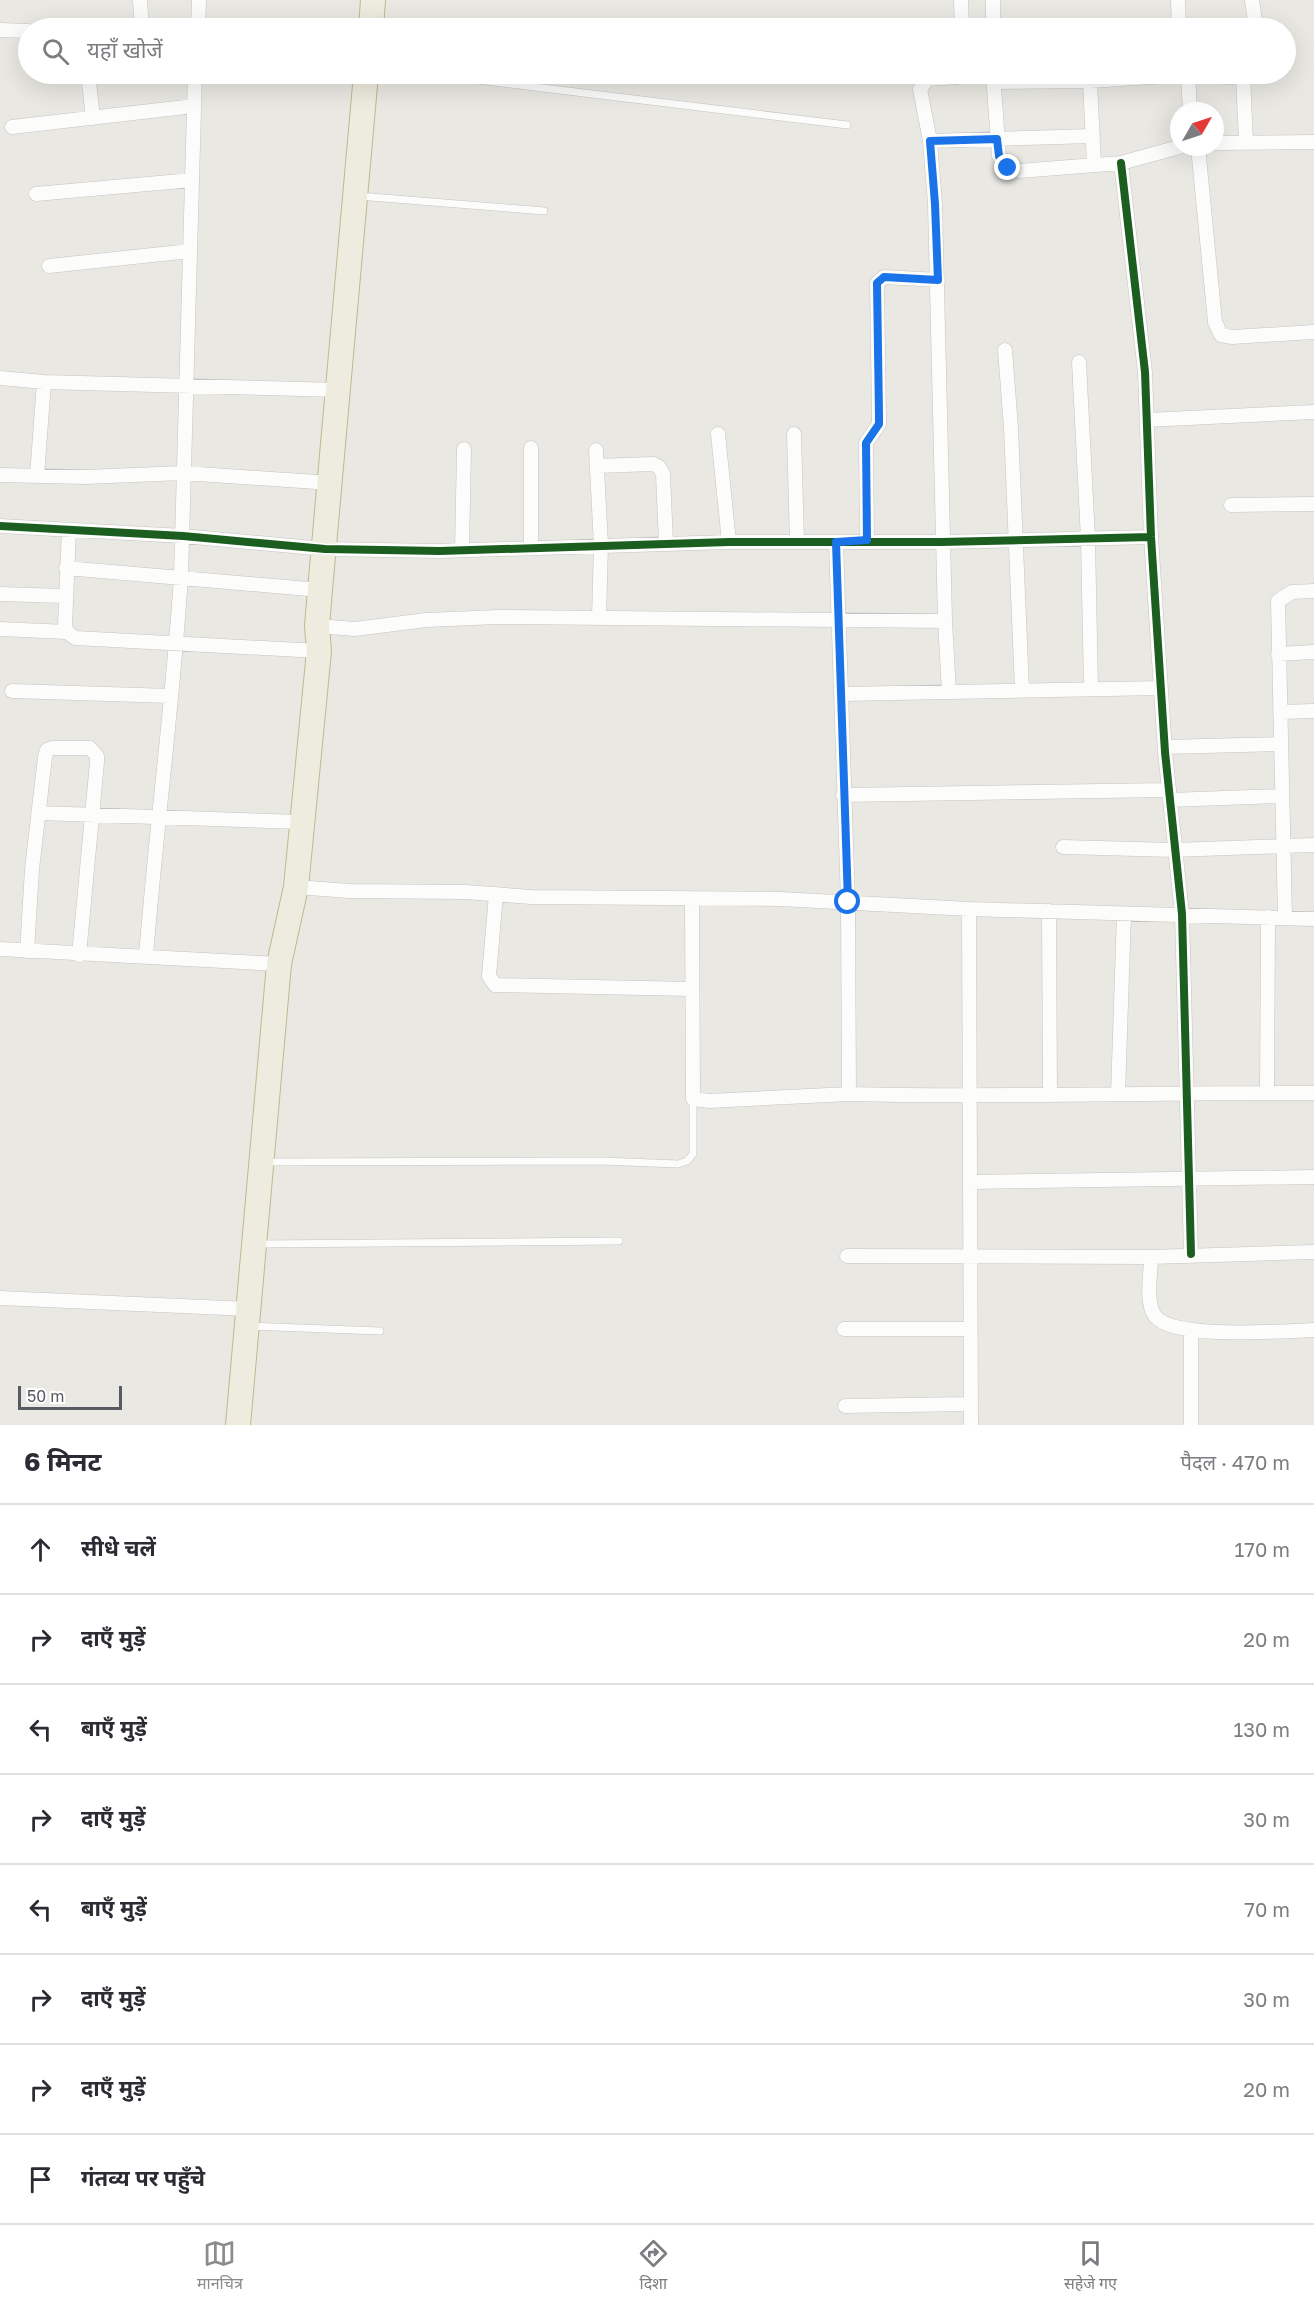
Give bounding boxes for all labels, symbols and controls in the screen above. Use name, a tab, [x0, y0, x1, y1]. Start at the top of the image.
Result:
search box	[18, 18, 1296, 84]
icon: search	[39, 35, 72, 68]
text: यहाँ खोजें	[87, 36, 163, 63]
north arrow	[1170, 102, 1224, 156]
route end	[994, 154, 1020, 180]
route start	[834, 888, 860, 914]
scale bar	[18, 1383, 122, 1410]
text: 50 m	[27, 1386, 64, 1406]
text: 6 मिनट	[24, 1446, 102, 1477]
text: पैदल · 470 m	[1181, 1450, 1290, 1474]
icon: ahead	[24, 1533, 57, 1566]
text: सीधे चलें	[81, 1534, 156, 1561]
text: 170 m	[1235, 1537, 1290, 1561]
icon: right	[24, 1623, 57, 1656]
text: दाएँ मुड़ें	[81, 1624, 146, 1651]
text: 20 m	[1243, 1627, 1290, 1651]
icon: left	[24, 1713, 57, 1746]
text: बाएँ मुड़ें	[81, 1714, 147, 1741]
text: 130 m	[1234, 1717, 1290, 1741]
icon: right	[24, 1803, 57, 1836]
text: दाएँ मुड़ें	[81, 1804, 146, 1831]
text: 30 m	[1243, 1807, 1290, 1831]
icon: left	[24, 1893, 57, 1926]
text: बाएँ मुड़ें	[81, 1894, 147, 1921]
text: 70 m	[1244, 1897, 1290, 1921]
icon: right	[24, 1983, 57, 2016]
text: दाएँ मुड़ें	[81, 1984, 146, 2011]
text: 30 m	[1243, 1987, 1290, 2011]
icon: right	[24, 2073, 57, 2106]
text: दाएँ मुड़ें	[81, 2074, 146, 2101]
text: 20 m	[1243, 2077, 1290, 2101]
icon: arrive	[24, 2163, 57, 2196]
text: गंतव्य पर पहुँचे	[81, 2164, 205, 2191]
tab: मानचित्र	[197, 2237, 243, 2296]
tab: दिशा	[637, 2237, 670, 2296]
tab: सहेजे गए	[1064, 2237, 1117, 2296]

